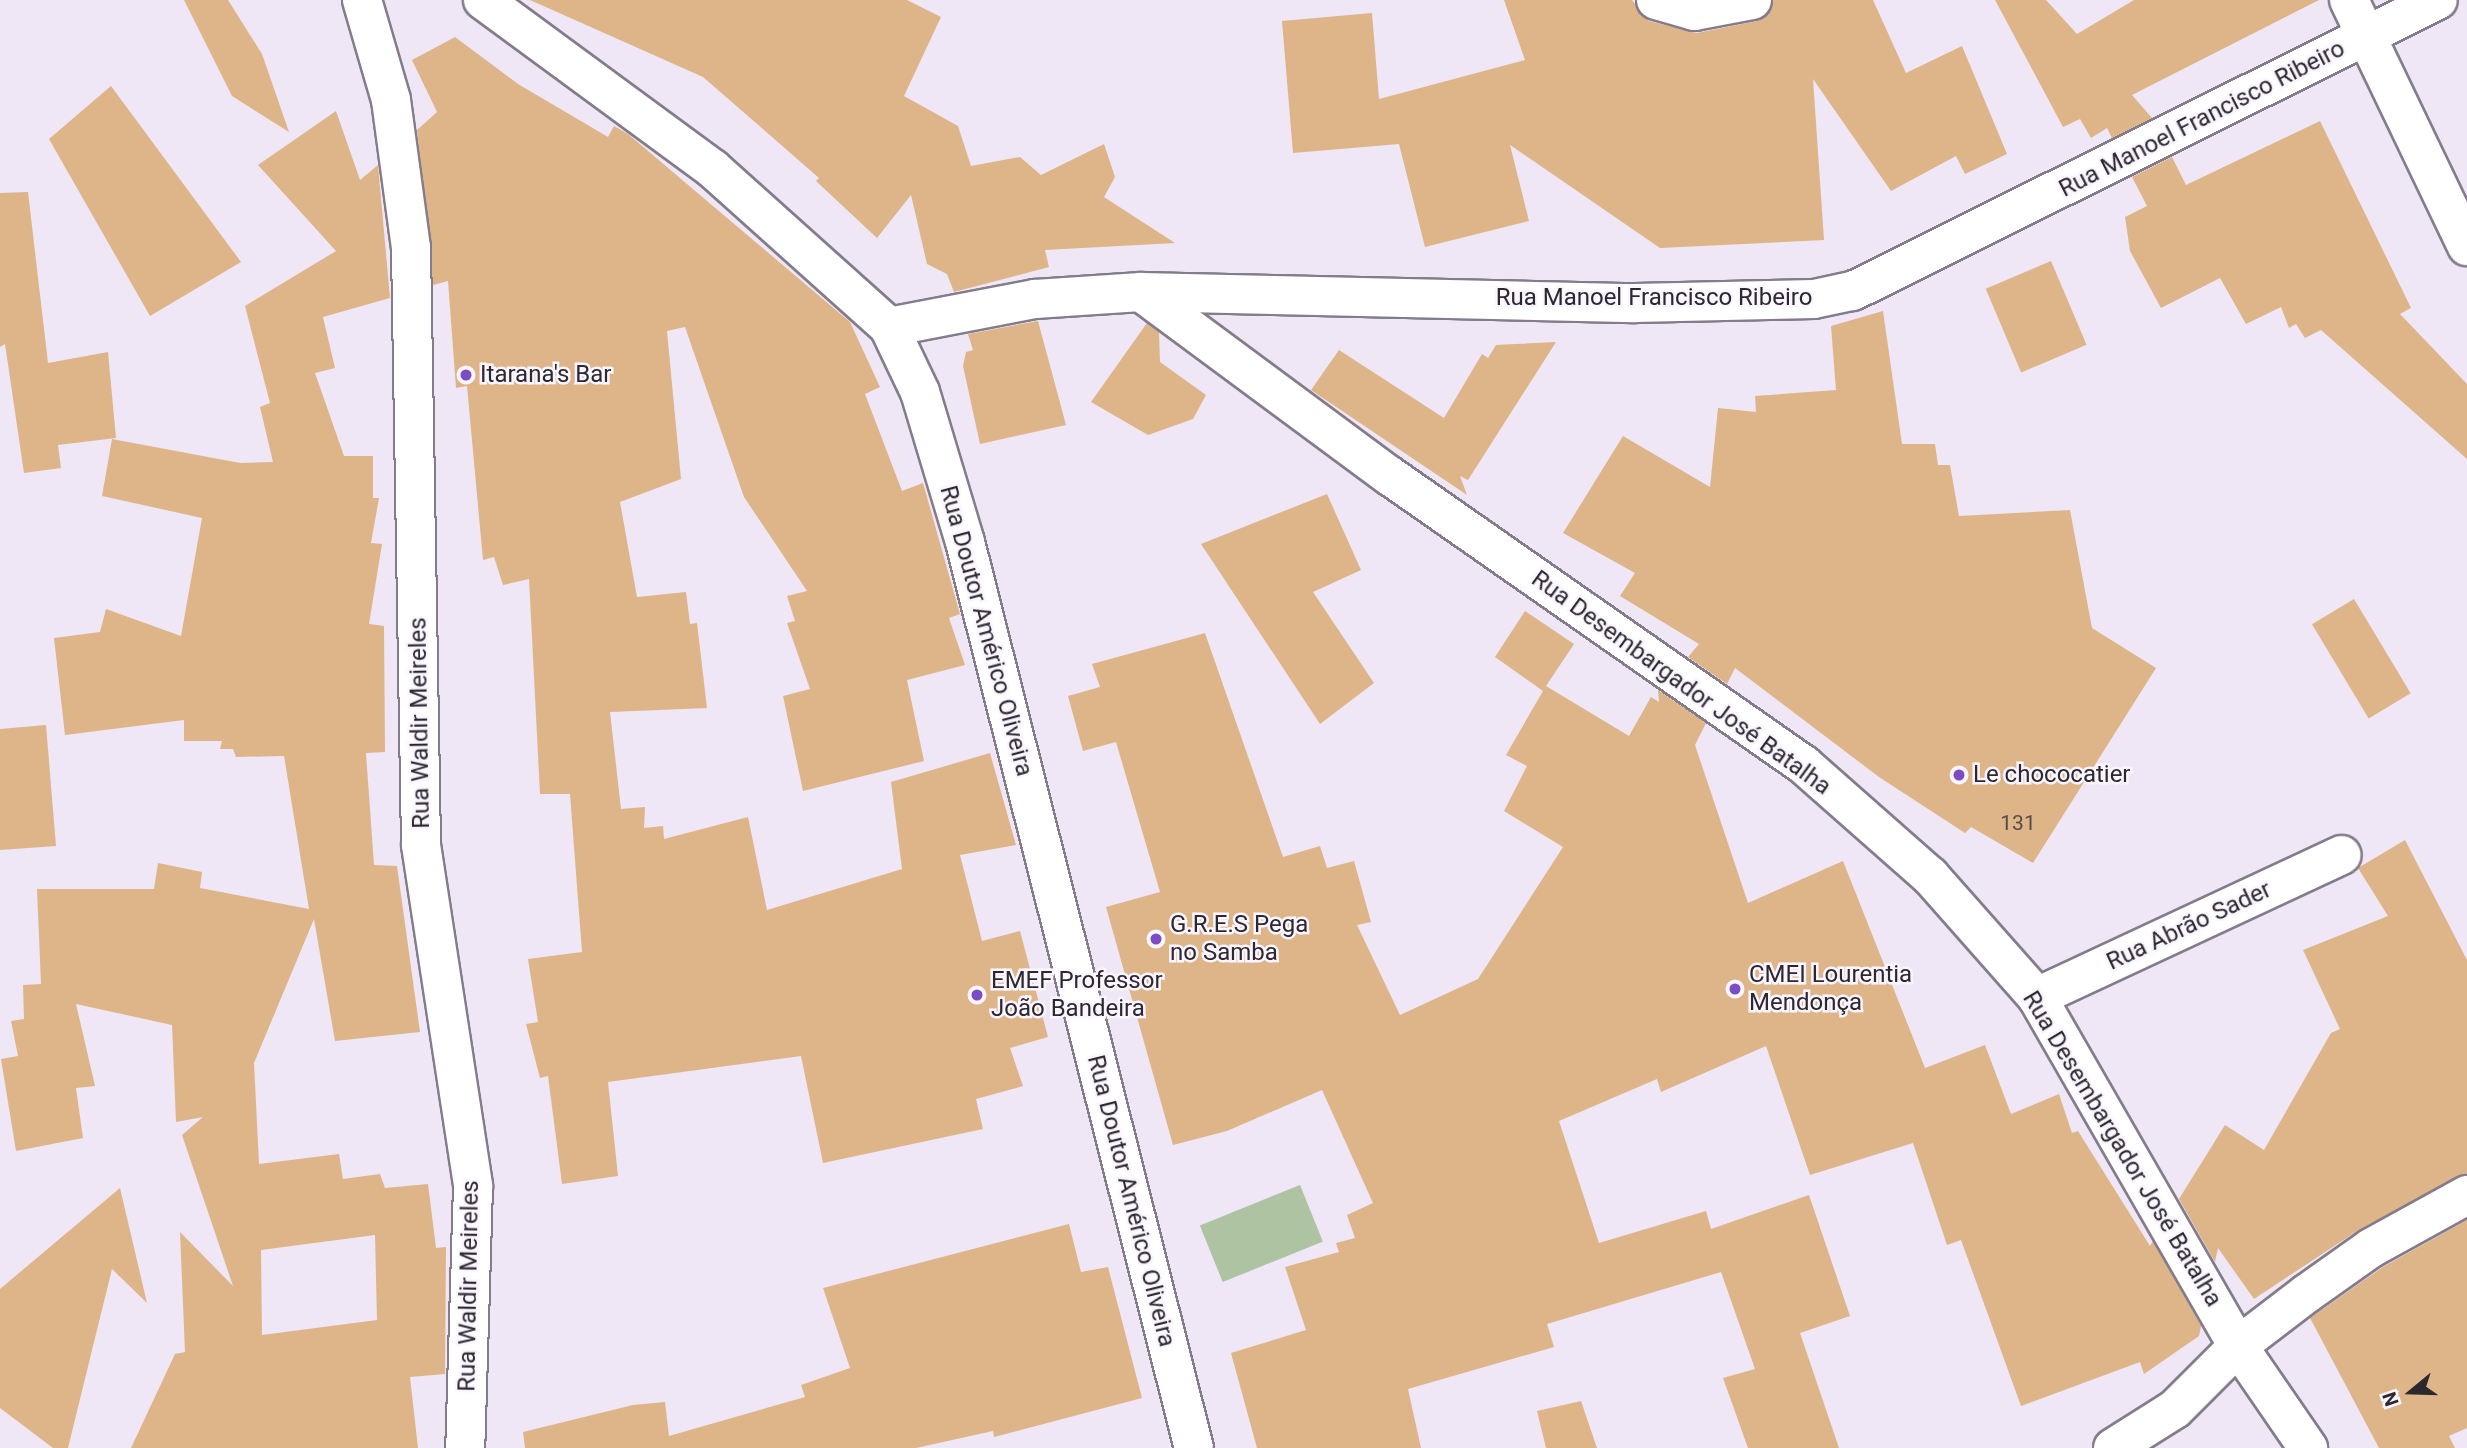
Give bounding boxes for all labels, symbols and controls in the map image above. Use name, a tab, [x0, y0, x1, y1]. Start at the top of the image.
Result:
street label: Rua Manoel Francisco Ribeiro	[2054, 34, 2350, 204]
street label: Rua Manoel Francisco Ribeiro	[1496, 284, 1812, 312]
place label: Itarana's Bar	[480, 361, 611, 389]
marker: Itarana's Bar	[458, 367, 474, 383]
street label: Rua Doutor Américo Oliveira	[933, 483, 1039, 779]
street label: Rua Desembargador José Batalha	[1526, 565, 1836, 801]
street label: Rua Waldir Meireles	[404, 617, 436, 829]
place label: Le chococatier	[1973, 761, 2130, 789]
marker: Le chococatier	[1951, 767, 1967, 783]
house number: 131	[2000, 810, 2036, 836]
street label: Rua Abrão Sader	[2102, 875, 2276, 977]
place label: G.R.E.S Pega no Samba	[1170, 911, 1308, 967]
marker: G.R.E.S Pega no Samba	[1148, 931, 1164, 947]
place label: CMEI Lourentia Mendonça	[1749, 961, 1912, 1017]
place label: EMEF Professor João Bandeira	[991, 967, 1163, 1023]
marker: CMEI Lourentia Mendonça	[1727, 981, 1743, 997]
street label: Rua Desembargador José Batalha	[2016, 986, 2228, 1312]
marker: EMEF Professor João Bandeira	[969, 987, 985, 1003]
street label: Rua Doutor Américo Oliveira	[1081, 1052, 1181, 1350]
street label: Rua Waldir Meireles	[453, 1180, 485, 1392]
north arrow	[2376, 1357, 2446, 1427]
text: N	[2378, 1389, 2404, 1409]

